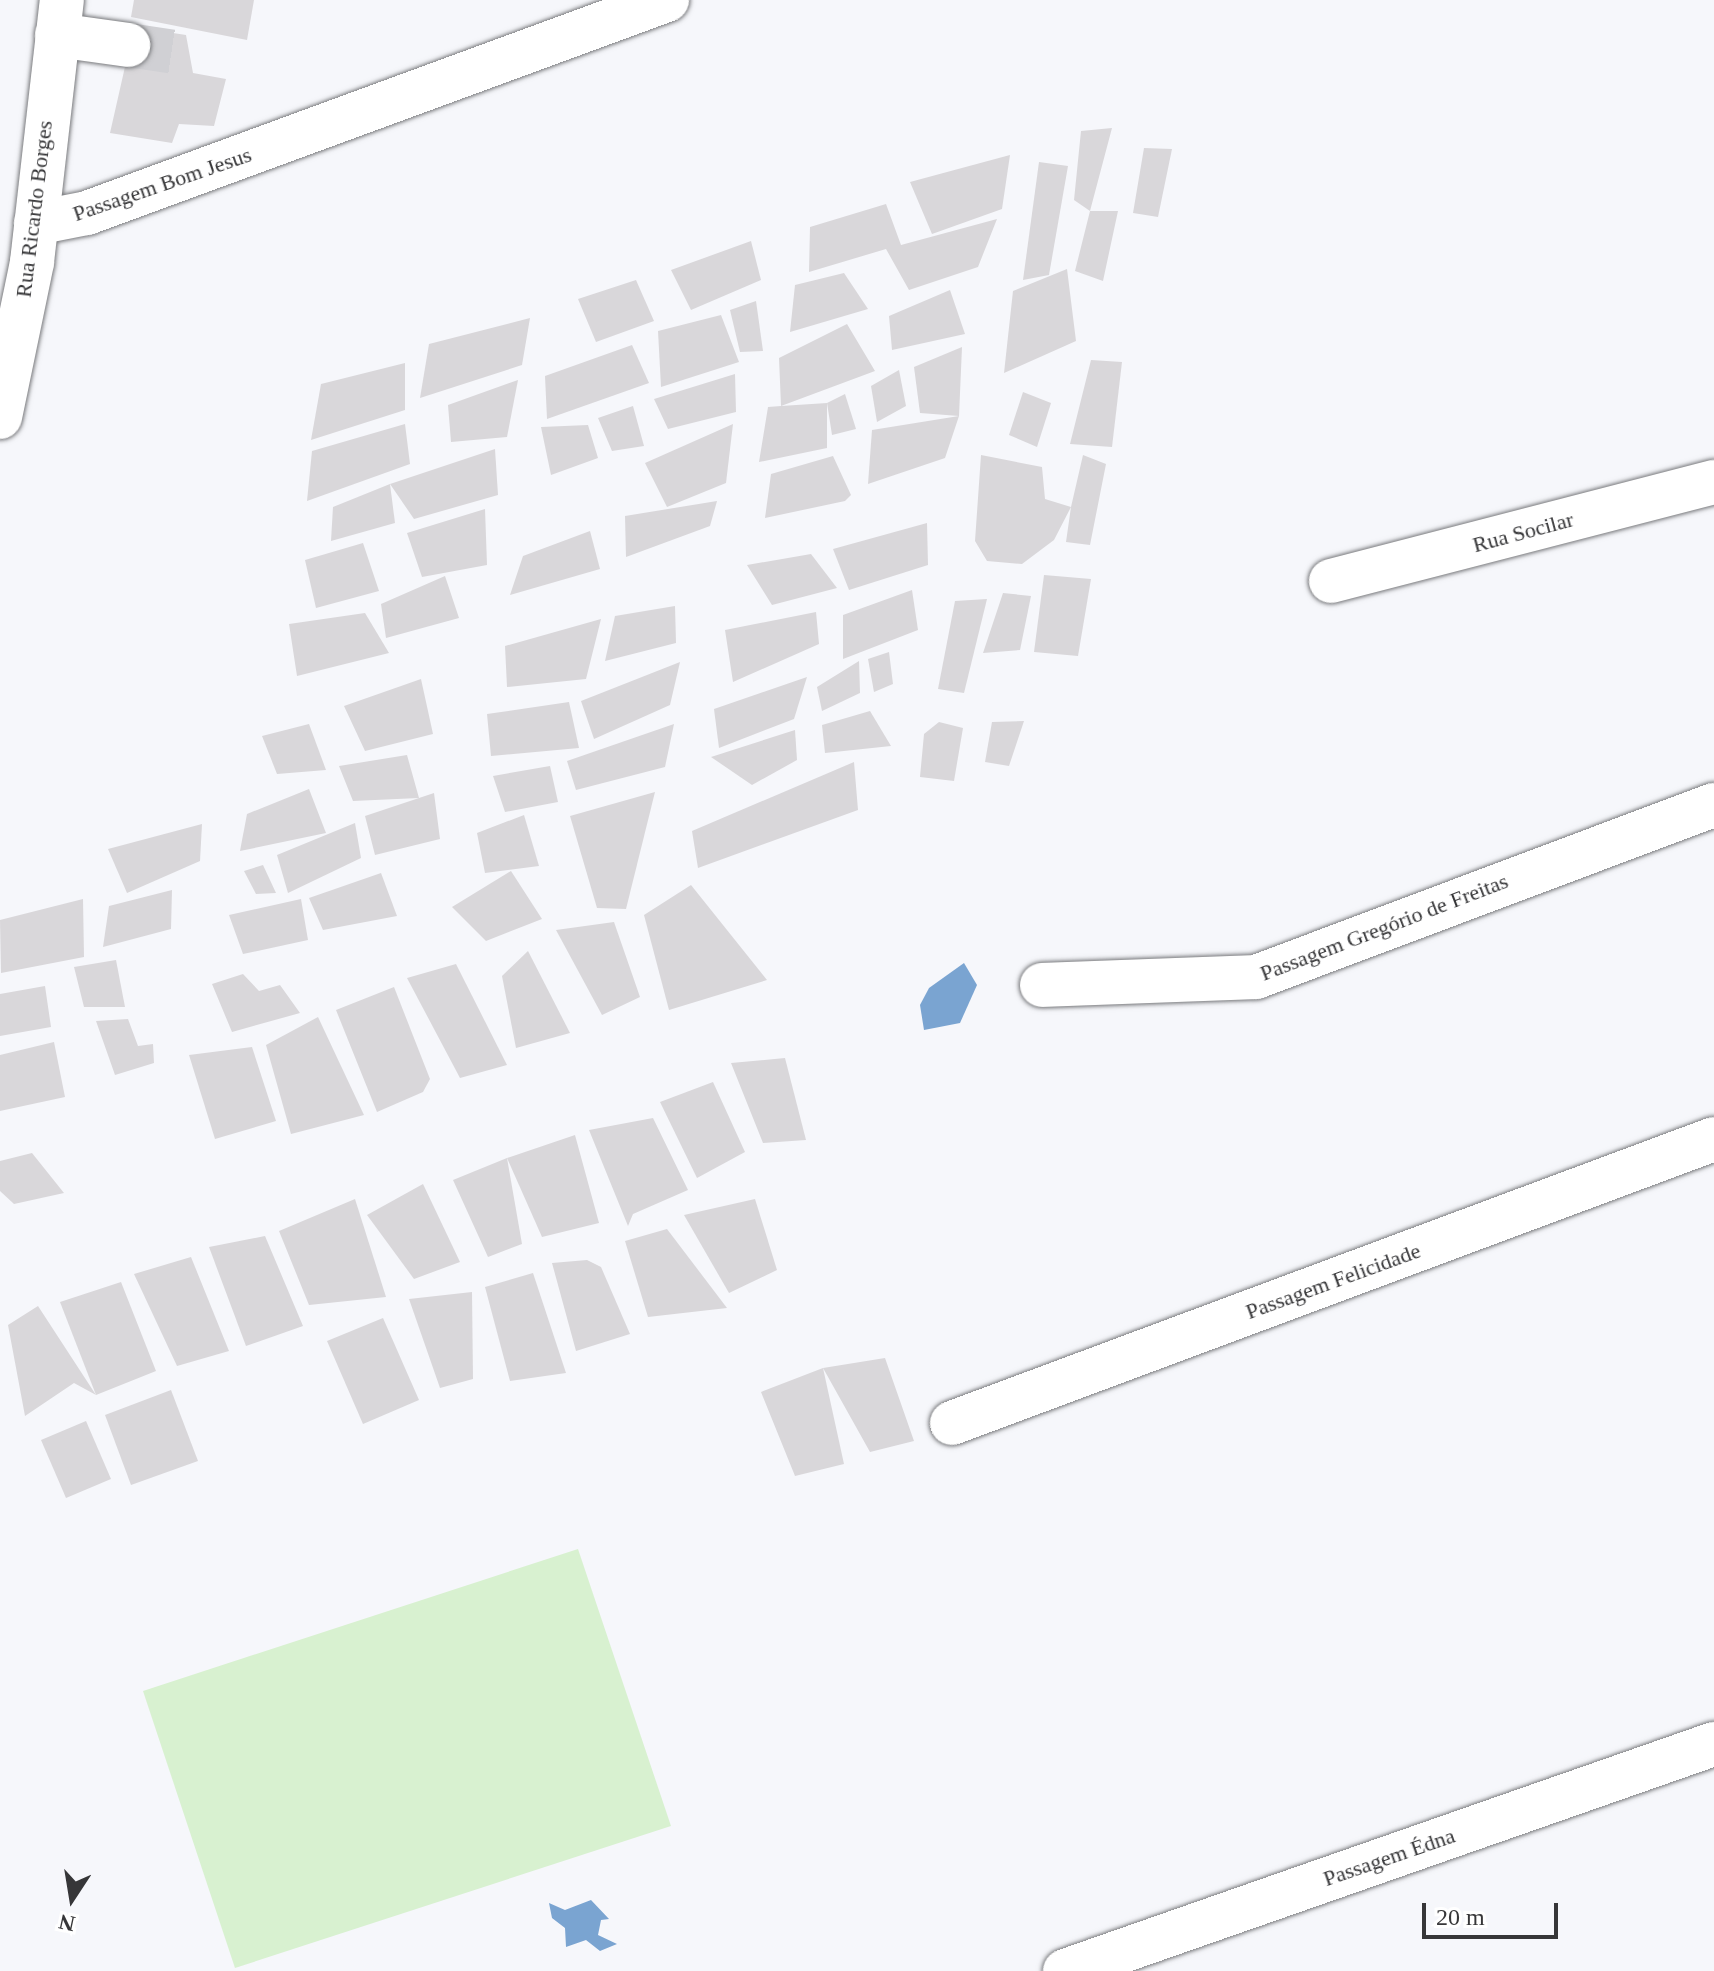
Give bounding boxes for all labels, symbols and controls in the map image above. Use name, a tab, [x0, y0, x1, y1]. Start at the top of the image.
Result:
street label: Rua Ricardo Borges	[10, 119, 58, 299]
street label: Passagem Bom Jesus	[69, 141, 255, 227]
street label: Rua Socilar	[1470, 506, 1576, 558]
street label: Passagem Gregório de Freitas	[1256, 867, 1512, 987]
street label: Passagem Felicidade	[1242, 1237, 1424, 1325]
street label: Passagem Édna	[1320, 1822, 1458, 1892]
north arrow	[32, 1859, 112, 1939]
scale bar	[1426, 1887, 1562, 1937]
text: 20 m	[1436, 1904, 1485, 1930]
text: N	[57, 1909, 77, 1937]

